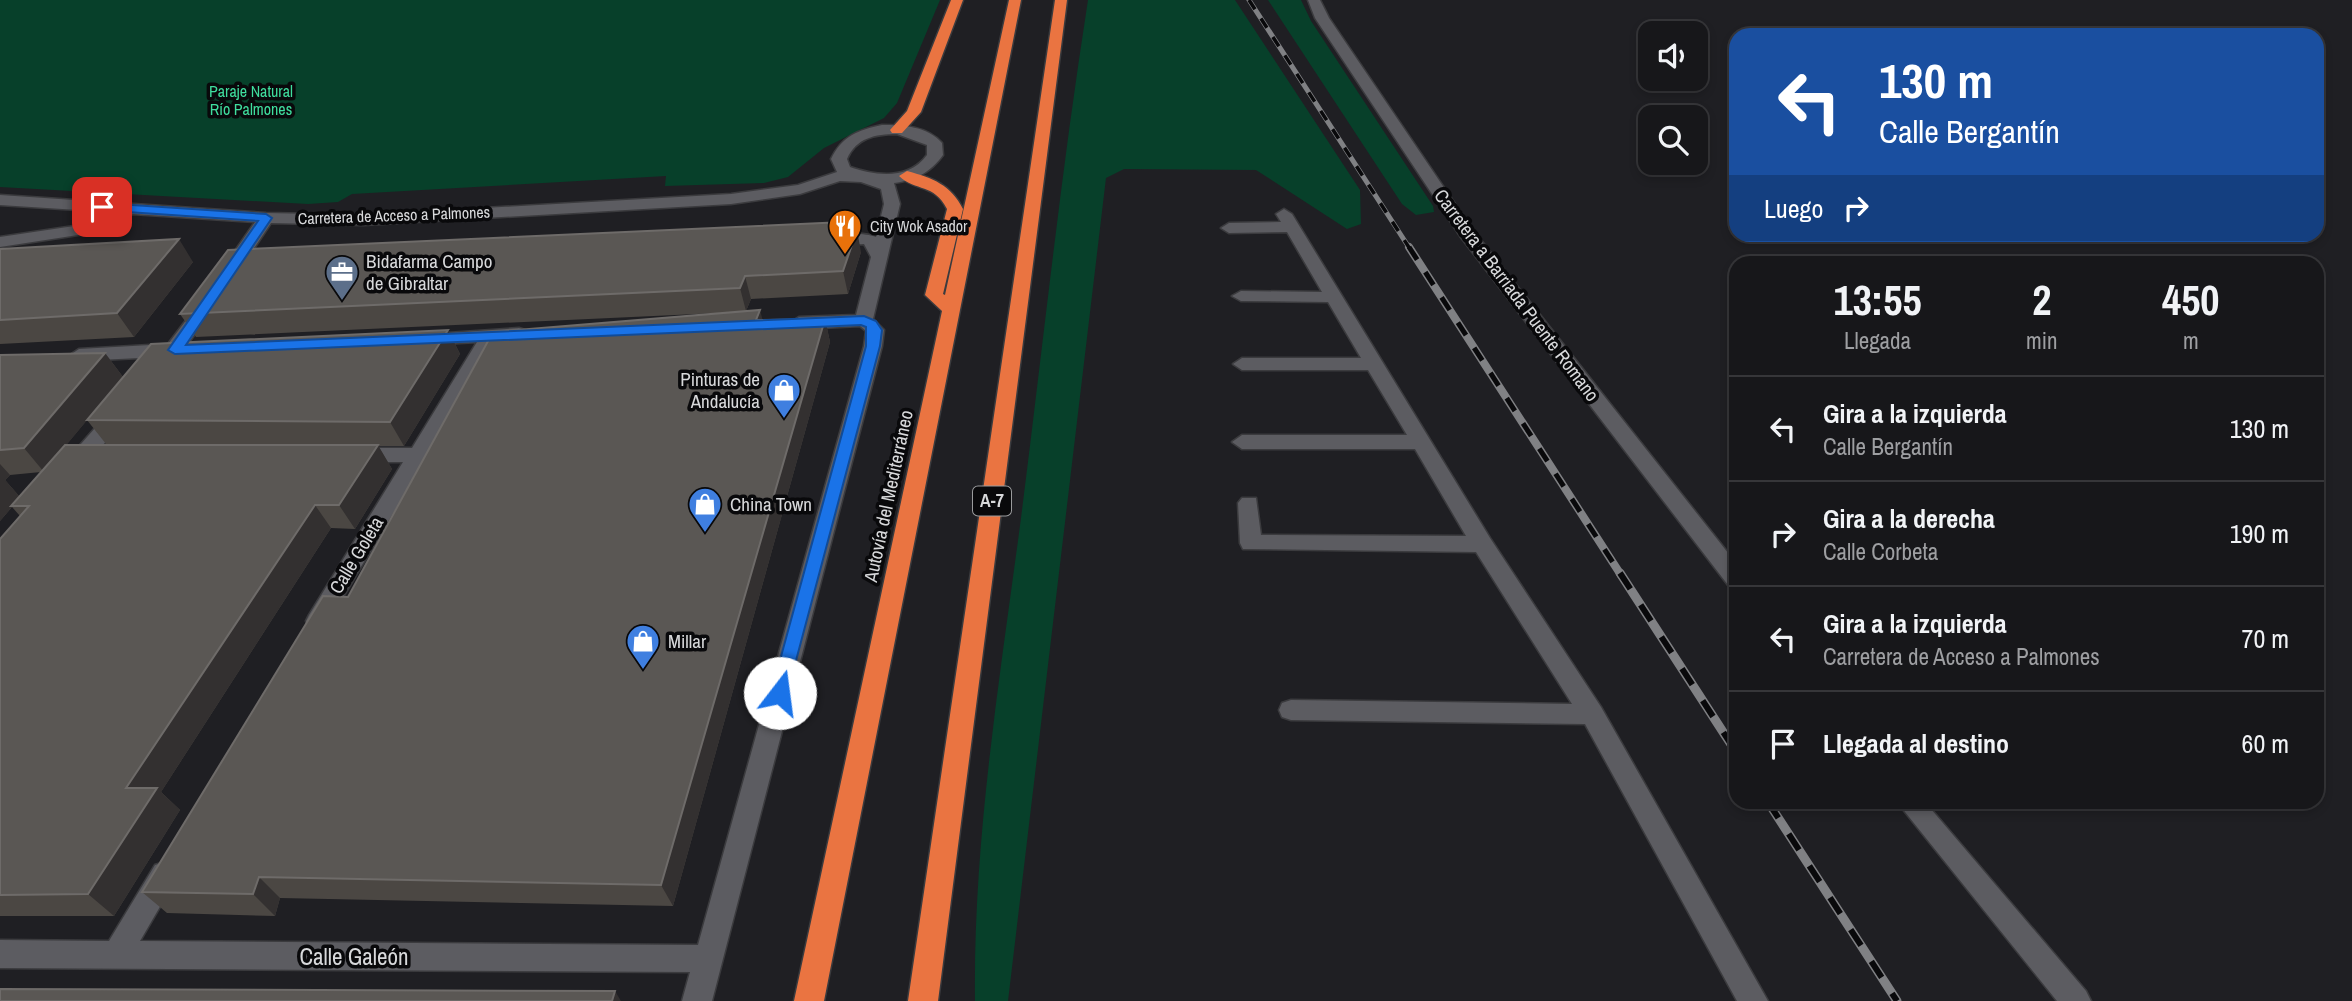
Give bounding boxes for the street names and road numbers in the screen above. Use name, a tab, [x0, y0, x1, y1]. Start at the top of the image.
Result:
street label: Carretera a Barriada Puente Romano	[1428, 183, 1606, 407]
street label: Carretera de Acceso a Palmones	[297, 201, 491, 229]
street label: Autovía del Mediterráneo	[857, 408, 919, 585]
road number: A-7	[973, 486, 1011, 516]
street label: Calle Goleta	[323, 511, 389, 598]
street label: Calle Galeón	[299, 941, 409, 972]

